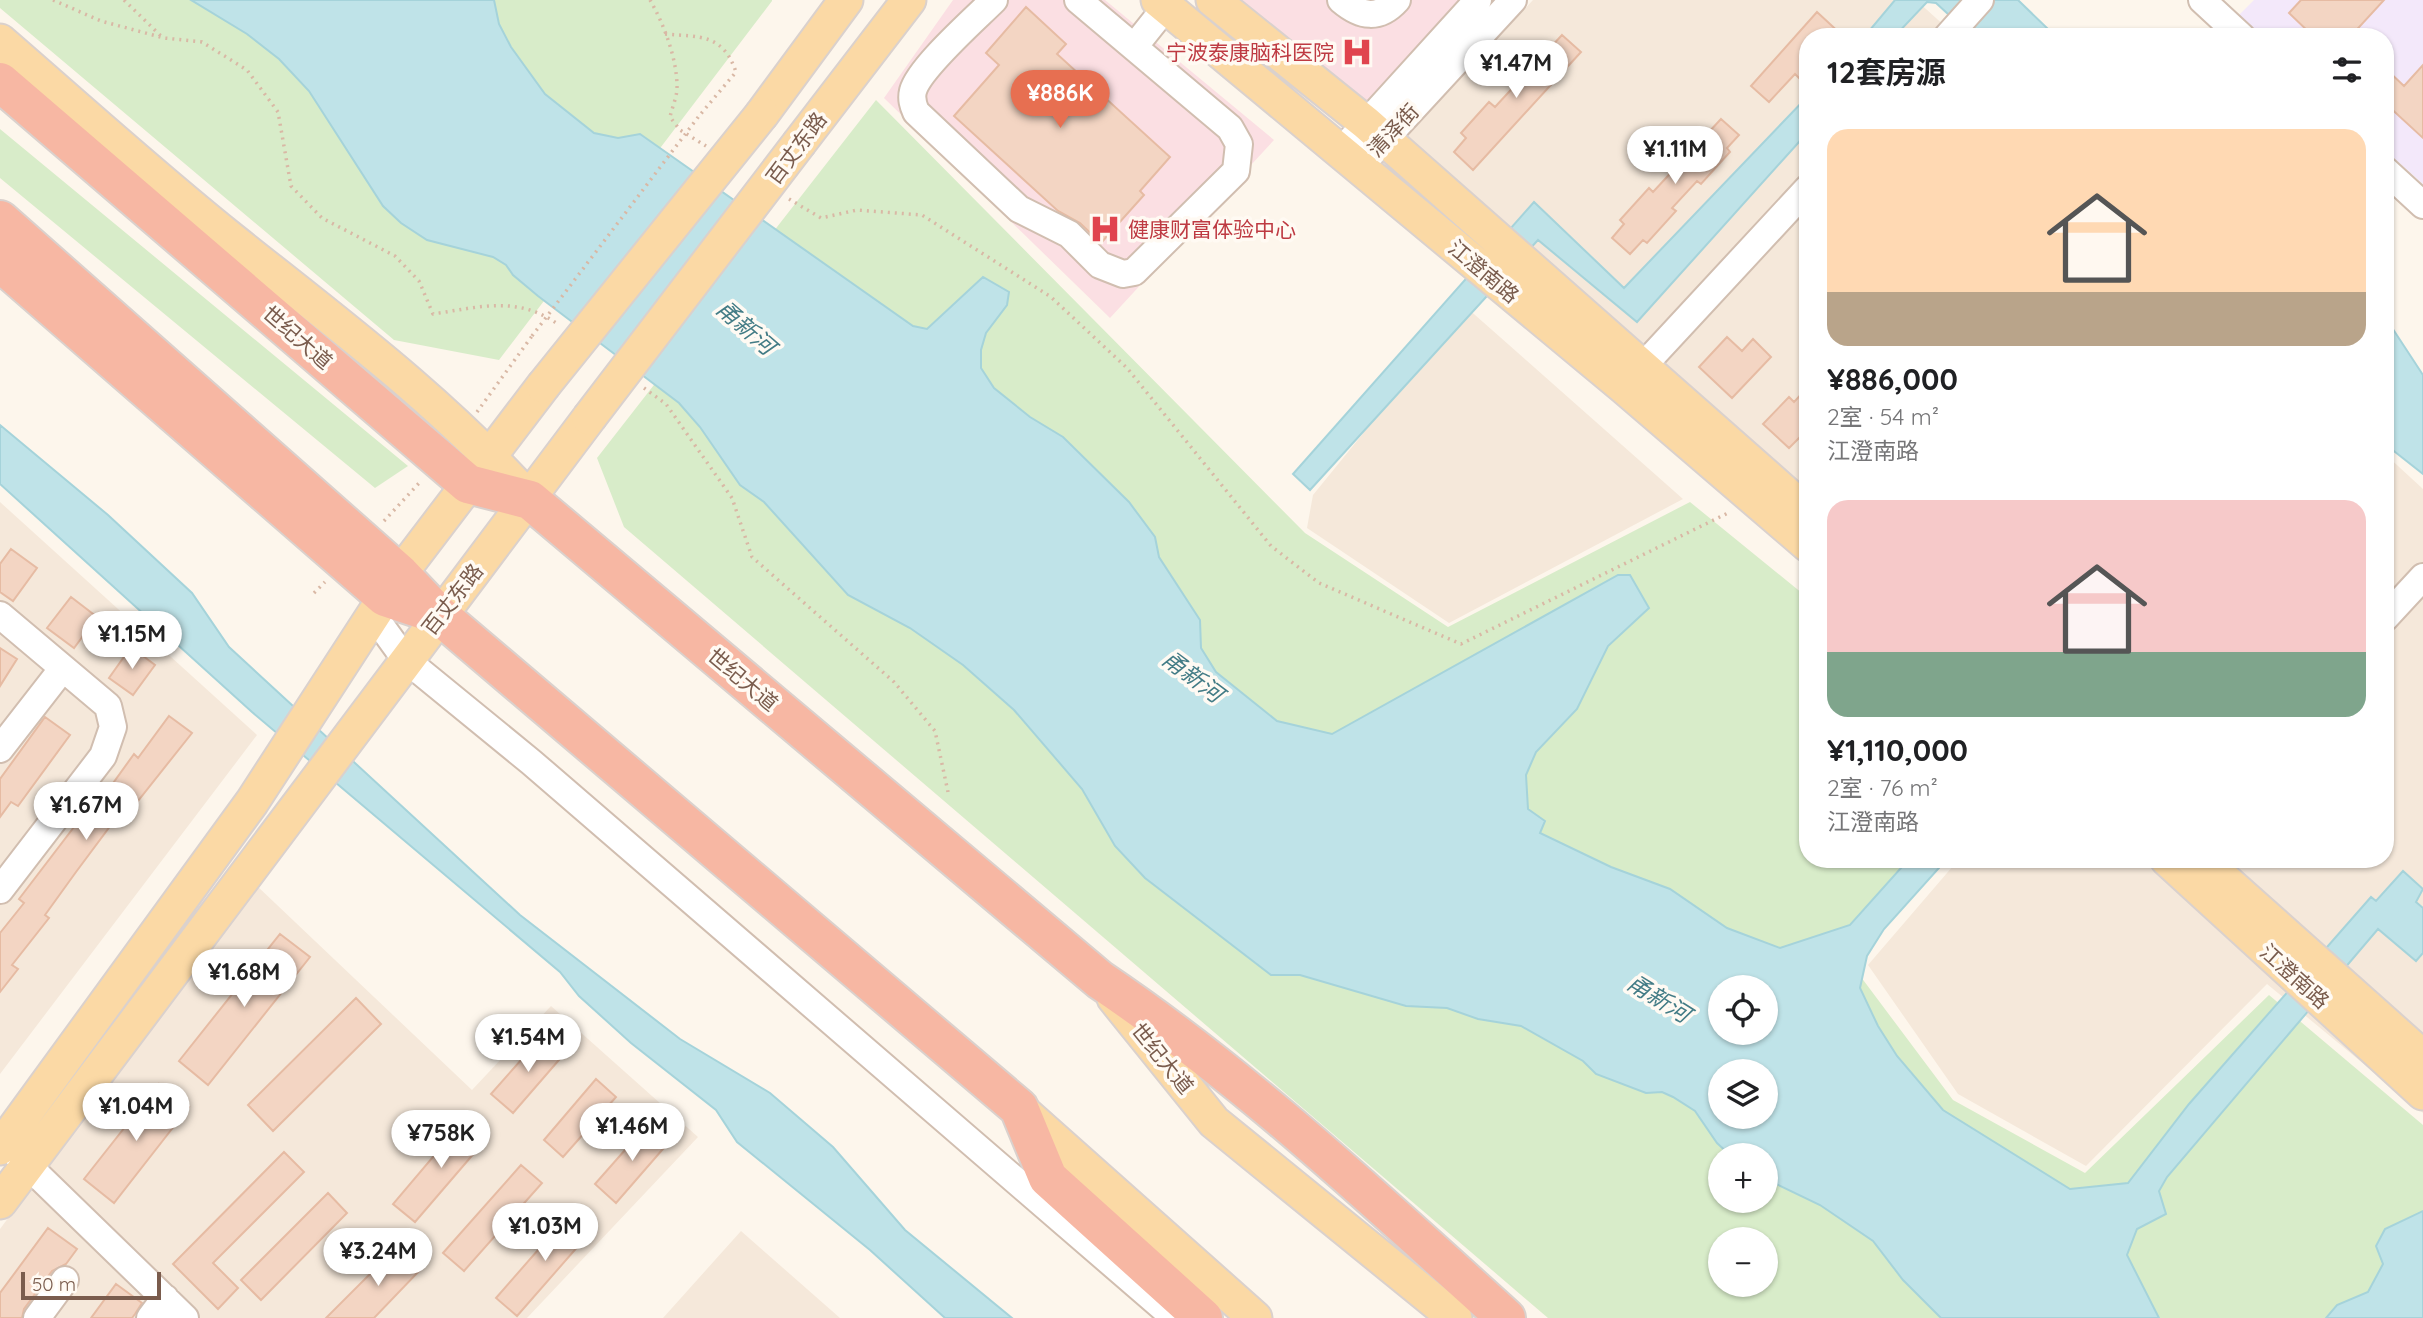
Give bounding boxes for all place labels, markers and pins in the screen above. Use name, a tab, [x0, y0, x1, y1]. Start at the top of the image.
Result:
hospital icon: 宁波泰康脑科医院	[1340, 35, 1374, 69]
place label: 宁波泰康脑科医院	[1166, 39, 1334, 65]
pin: ¥1.47M	[1459, 41, 1573, 100]
pin: ¥886K	[1011, 71, 1109, 130]
pin: ¥1.11M	[1618, 127, 1732, 186]
hospital icon: 健康财富体验中心	[1088, 212, 1122, 246]
place label: 健康财富体验中心	[1128, 216, 1296, 242]
pin: ¥1.15M	[75, 612, 189, 671]
pin: ¥1.67M	[29, 782, 143, 842]
pin: ¥1.68M	[187, 950, 301, 1009]
pin: ¥1.54M	[471, 1014, 585, 1074]
pin: ¥1.04M	[79, 1084, 193, 1143]
pin: ¥1.46M	[575, 1104, 689, 1163]
pin: ¥758K	[392, 1110, 490, 1170]
pin: ¥1.03M	[488, 1204, 602, 1263]
pin: ¥3.24M	[321, 1228, 435, 1288]

